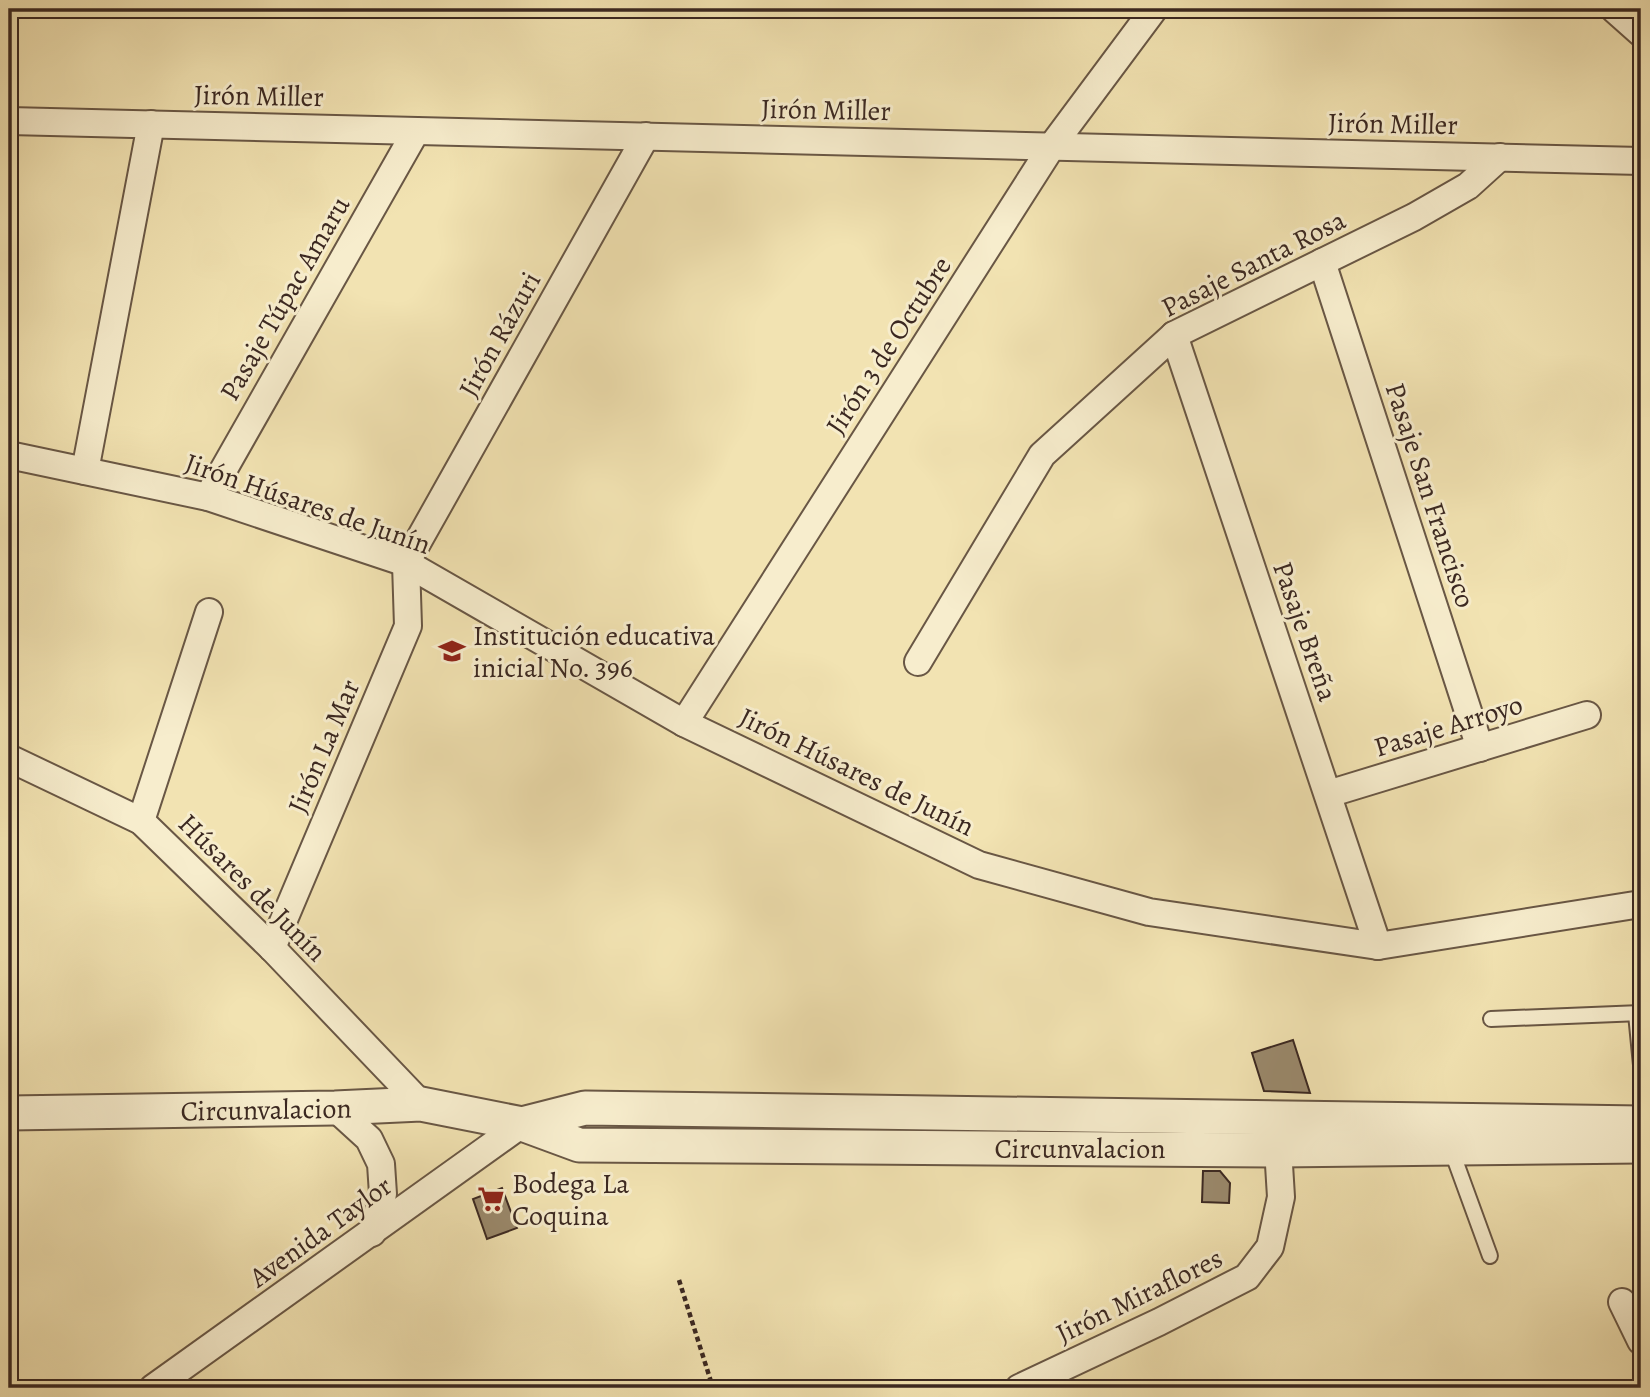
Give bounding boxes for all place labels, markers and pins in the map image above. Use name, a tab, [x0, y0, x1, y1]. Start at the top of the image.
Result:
place label: Institución educativa inicial No. 396	[473, 617, 715, 687]
school or university icon: Institución educativa inicial No. 396	[437, 636, 467, 666]
place label: Bodega La Coquina	[512, 1165, 629, 1235]
supermarket icon: Bodega La Coquina	[476, 1184, 506, 1214]

